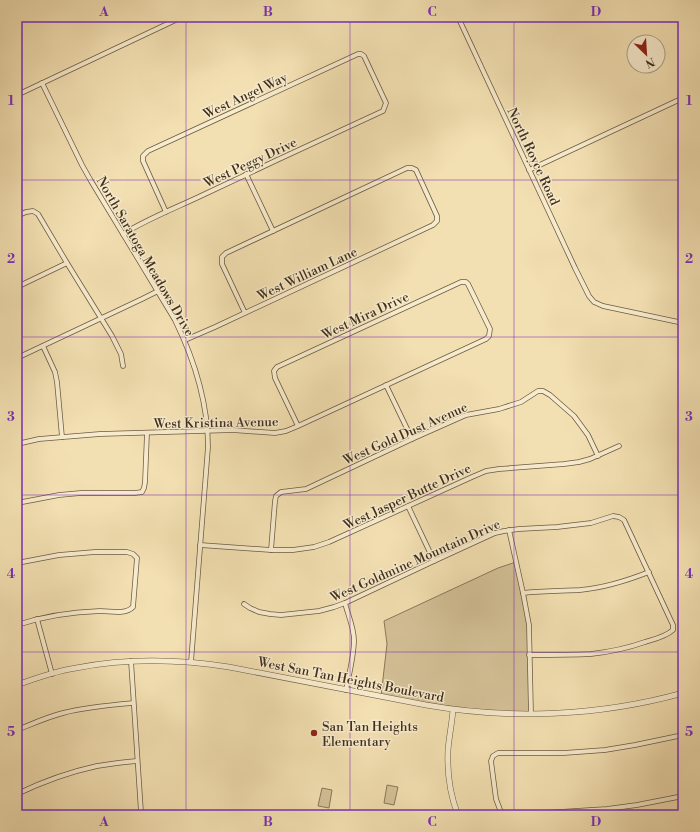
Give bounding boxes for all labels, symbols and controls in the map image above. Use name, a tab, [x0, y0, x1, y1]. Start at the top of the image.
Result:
text: A	[98, 4, 109, 20]
text: B	[263, 4, 273, 20]
text: C	[427, 4, 437, 20]
text: D	[591, 4, 601, 20]
north arrow	[626, 34, 666, 74]
text: N	[643, 54, 657, 70]
street label: West Angel Way	[200, 69, 291, 123]
text: 1	[8, 93, 15, 109]
text: 1	[686, 93, 693, 109]
street label: North Royce Road	[503, 105, 563, 208]
street label: West Peggy Drive	[200, 134, 300, 192]
street label: North Saratoga Meadows Drive	[93, 174, 198, 340]
street label: West William Lane	[254, 244, 360, 304]
text: 2	[7, 251, 15, 267]
text: 2	[685, 251, 693, 267]
street label: West Mira Drive	[318, 289, 412, 344]
street label: West Gold Dust Avenue	[340, 399, 471, 469]
text: 3	[7, 409, 15, 425]
text: 3	[685, 409, 693, 425]
street label: West Kristina Avenue	[152, 414, 279, 432]
street label: West Jasper Butte Drive	[340, 460, 474, 534]
street label: West Goldmine Mountain Drive	[327, 516, 503, 606]
text: 4	[7, 566, 16, 582]
text: 4	[685, 566, 694, 582]
street label: West San Tan Heights Boulevard	[255, 654, 446, 706]
place label: San Tan Heights Elementary	[322, 719, 418, 750]
text: 5	[7, 724, 15, 740]
text: 5	[685, 724, 693, 740]
marker: San Tan Heights Elementary	[309, 728, 319, 738]
text: A	[98, 814, 109, 830]
text: B	[263, 814, 273, 830]
text: C	[427, 814, 437, 830]
text: D	[591, 814, 601, 830]

